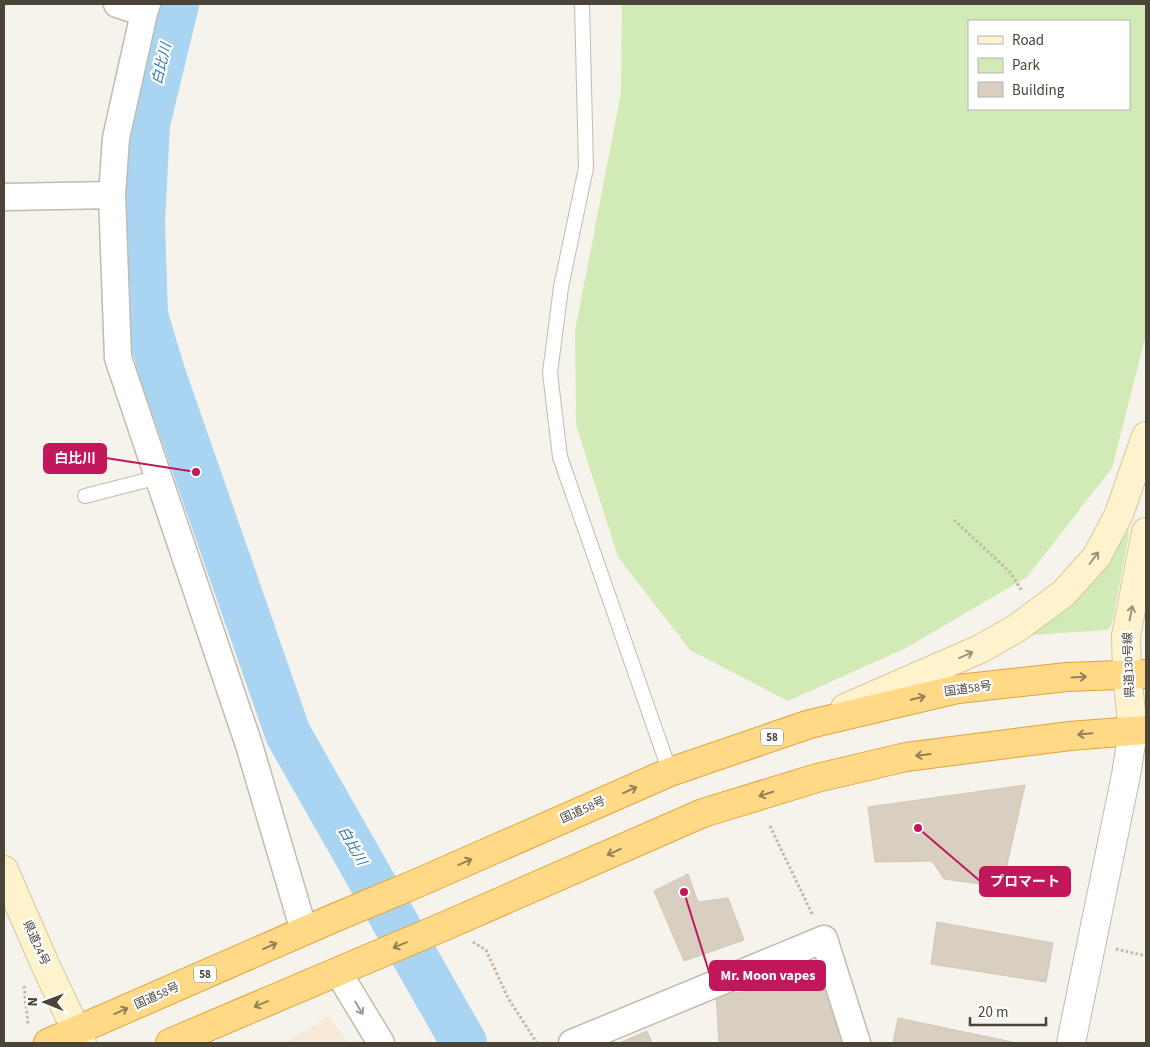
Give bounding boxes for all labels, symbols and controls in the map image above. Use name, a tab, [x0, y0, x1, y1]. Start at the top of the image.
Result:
legend	[968, 20, 1130, 110]
text: Road	[1012, 30, 1044, 51]
water label: 白比川	[148, 39, 177, 87]
text: Park	[1012, 55, 1041, 76]
text: Building	[1012, 80, 1065, 101]
callout: 白比川	[44, 444, 106, 473]
text: 白比川	[54, 449, 96, 469]
one-way arrow	[1089, 552, 1100, 565]
one-way arrow	[1126, 605, 1136, 621]
street label: 県道130号線	[1119, 632, 1139, 698]
one-way arrow	[958, 650, 973, 660]
one-way arrow	[1070, 672, 1086, 681]
street label: 国道58号	[943, 677, 993, 701]
one-way arrow	[909, 693, 925, 703]
road number: 58	[761, 729, 783, 746]
one-way arrow	[1077, 730, 1093, 739]
one-way arrow	[916, 750, 932, 760]
one-way arrow	[622, 784, 637, 794]
one-way arrow	[758, 789, 774, 799]
street label: 国道58号	[558, 792, 608, 828]
water label: 白比川	[333, 823, 372, 871]
one-way arrow	[607, 847, 622, 857]
one-way arrow	[457, 857, 472, 867]
callout: プロマート	[980, 867, 1070, 896]
text: プロマート	[990, 872, 1060, 892]
street label: 県道24号	[18, 918, 54, 968]
one-way arrow	[262, 940, 277, 950]
one-way arrow	[393, 940, 408, 950]
callout: Mr. Moon vapes	[710, 961, 825, 990]
road number: 58	[194, 966, 216, 982]
text: Mr. Moon vapes	[721, 966, 815, 986]
north arrow	[20, 977, 70, 1027]
street label: 国道58号	[132, 978, 182, 1014]
scale bar	[970, 994, 1046, 1026]
text: N	[23, 997, 43, 1007]
one-way arrow	[254, 1000, 269, 1010]
one-way arrow	[355, 1000, 365, 1014]
text: 20 m	[978, 1002, 1008, 1023]
one-way arrow	[113, 1006, 128, 1016]

